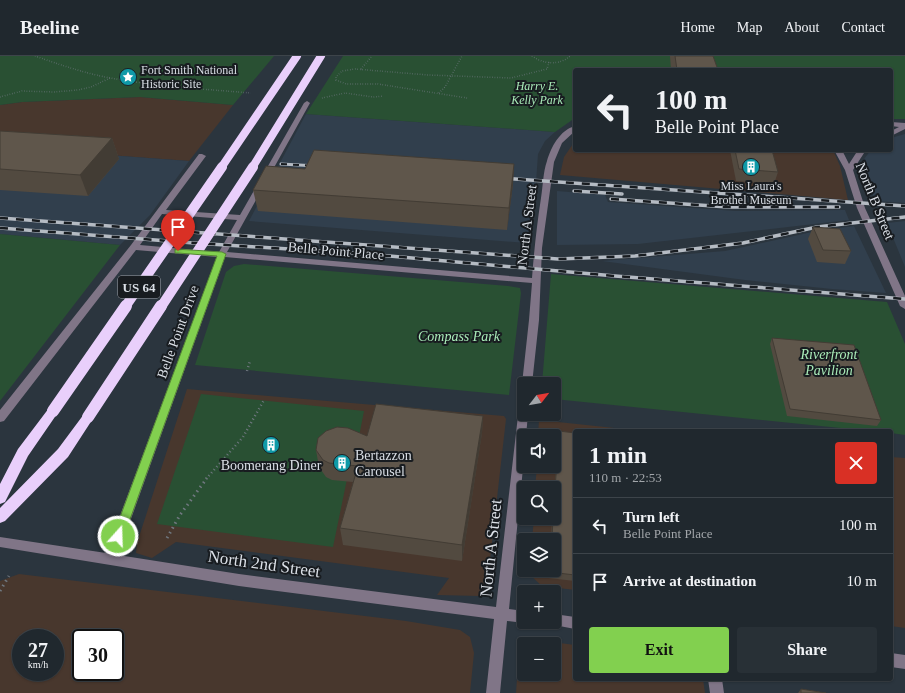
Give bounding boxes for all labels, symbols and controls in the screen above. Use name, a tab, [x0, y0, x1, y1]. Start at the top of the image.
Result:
text: Beeline	[20, 17, 79, 38]
text: Home	[681, 20, 715, 35]
text: Map	[737, 20, 762, 35]
text: About	[784, 20, 819, 35]
text: Contact	[841, 20, 885, 35]
place label: Fort Smith National Historic Site	[141, 63, 238, 91]
place icon: Fort Smith National Historic Site	[118, 67, 138, 87]
park label: Harry E. Kelly Park	[510, 79, 563, 107]
icon: left	[589, 84, 641, 136]
text: 100 m	[655, 84, 727, 115]
text: Belle Point Place	[655, 117, 779, 137]
building icon: Miss Laura's Brothel Museum	[741, 157, 761, 177]
street label: North B Street	[853, 160, 897, 242]
place label: Miss Laura's Brothel Museum	[711, 179, 792, 207]
street label: North A Street	[515, 184, 539, 266]
pin	[161, 210, 195, 251]
icon: arrive	[167, 216, 189, 238]
street label: Belle Point Place	[287, 239, 385, 263]
road number: US 64	[118, 276, 160, 298]
street label: Belle Point Drive	[154, 283, 202, 381]
park label: Compass Park	[418, 329, 501, 344]
park label: Riverfront Pavilion	[799, 347, 859, 378]
north arrow	[517, 377, 561, 421]
map controls	[517, 377, 561, 681]
button: sound	[517, 429, 561, 473]
building icon: Boomerang Diner	[261, 435, 281, 455]
text: 1 min	[589, 442, 647, 468]
button: close	[835, 442, 877, 484]
place label: Bertazzon Carousel	[355, 448, 412, 479]
building icon: Bertazzon Carousel	[332, 453, 352, 473]
place label: Boomerang Diner	[221, 458, 322, 473]
text: 110 m · 22:53	[589, 470, 662, 485]
button: search	[517, 481, 561, 525]
street label: North A Street	[476, 498, 506, 598]
text: Turn left	[623, 509, 680, 525]
position arrow	[97, 515, 139, 557]
icon: left	[589, 515, 611, 537]
text: 100 m	[839, 517, 877, 533]
text: Belle Point Place	[623, 526, 713, 541]
button: layers	[517, 533, 561, 577]
street label: North 2nd Street	[207, 547, 322, 581]
icon: arrive	[589, 571, 611, 593]
text: Arrive at destination	[623, 573, 756, 589]
text: 10 m	[847, 573, 877, 589]
button: +	[517, 585, 561, 629]
button: Exit	[589, 627, 729, 673]
button: Share	[737, 627, 877, 673]
speed limit sign: 30	[72, 629, 124, 681]
button: −	[517, 637, 561, 681]
text: 27	[28, 639, 48, 661]
text: km/h	[28, 659, 48, 670]

